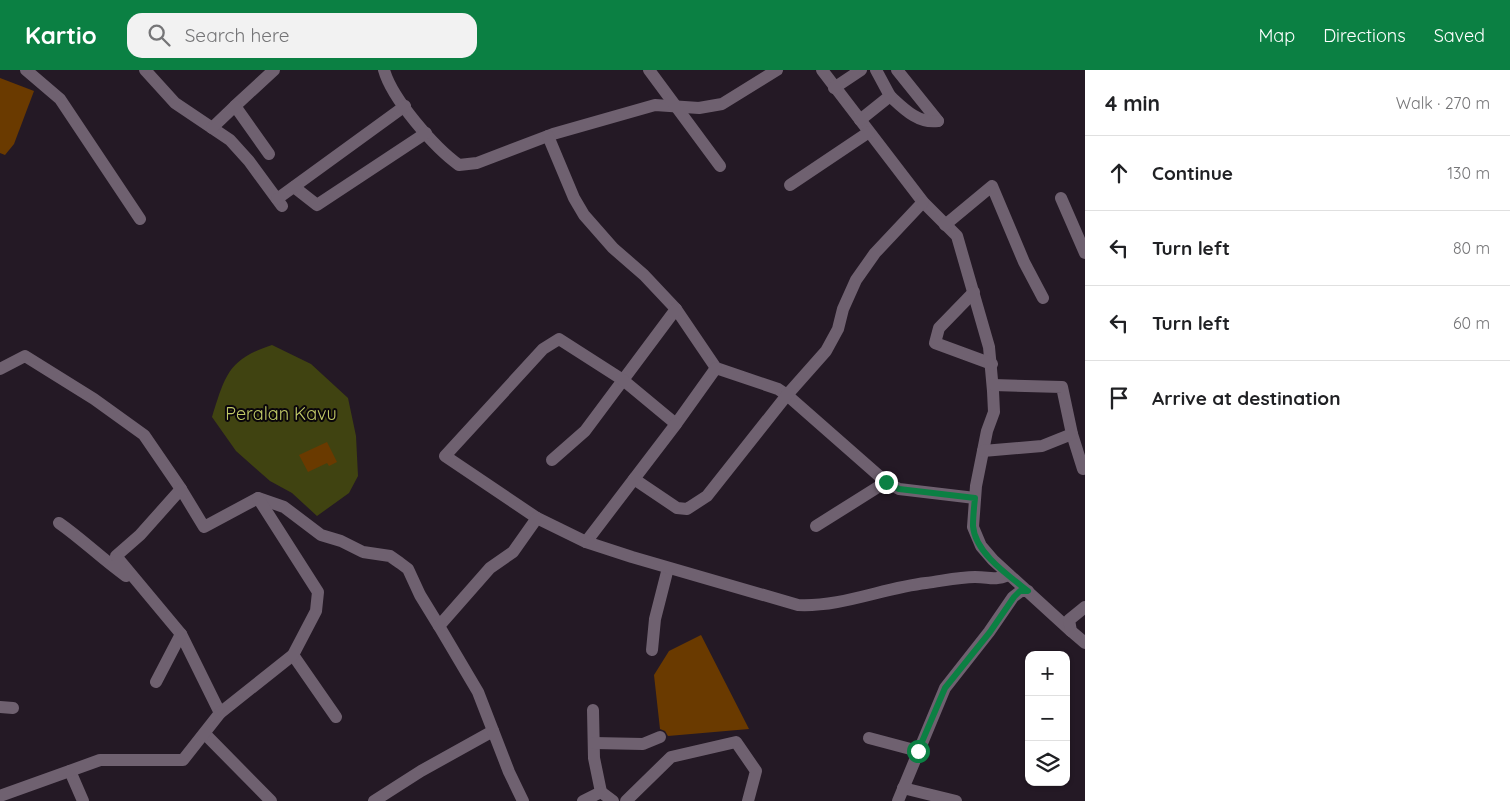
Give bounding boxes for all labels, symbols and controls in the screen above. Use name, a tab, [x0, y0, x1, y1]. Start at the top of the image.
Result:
search box	[127, 13, 477, 58]
text: Kartio	[25, 20, 97, 50]
icon: search	[145, 21, 173, 49]
text: Search here	[185, 23, 290, 47]
text: Map	[1258, 24, 1295, 47]
text: Directions	[1323, 24, 1406, 47]
text: Saved	[1434, 24, 1485, 47]
text: 4 min	[1105, 90, 1160, 116]
text: Walk · 270 m	[1396, 93, 1490, 113]
icon: ahead	[1105, 159, 1133, 187]
text: Continue	[1152, 161, 1233, 185]
text: 130 m	[1447, 163, 1490, 183]
icon: left	[1105, 234, 1133, 262]
text: Turn left	[1152, 236, 1230, 260]
text: 80 m	[1453, 238, 1490, 258]
icon: left	[1105, 309, 1133, 337]
text: Turn left	[1152, 311, 1230, 335]
text: 60 m	[1453, 313, 1490, 333]
icon: arrive	[1105, 384, 1133, 412]
text: Arrive at destination	[1152, 386, 1341, 410]
park label: Peralan Kavu	[225, 402, 337, 425]
route end	[875, 471, 898, 494]
map controls	[1025, 651, 1070, 786]
button: +	[1025, 651, 1070, 696]
button: −	[1025, 696, 1070, 741]
route start	[907, 740, 930, 763]
button: layers	[1025, 741, 1070, 786]

